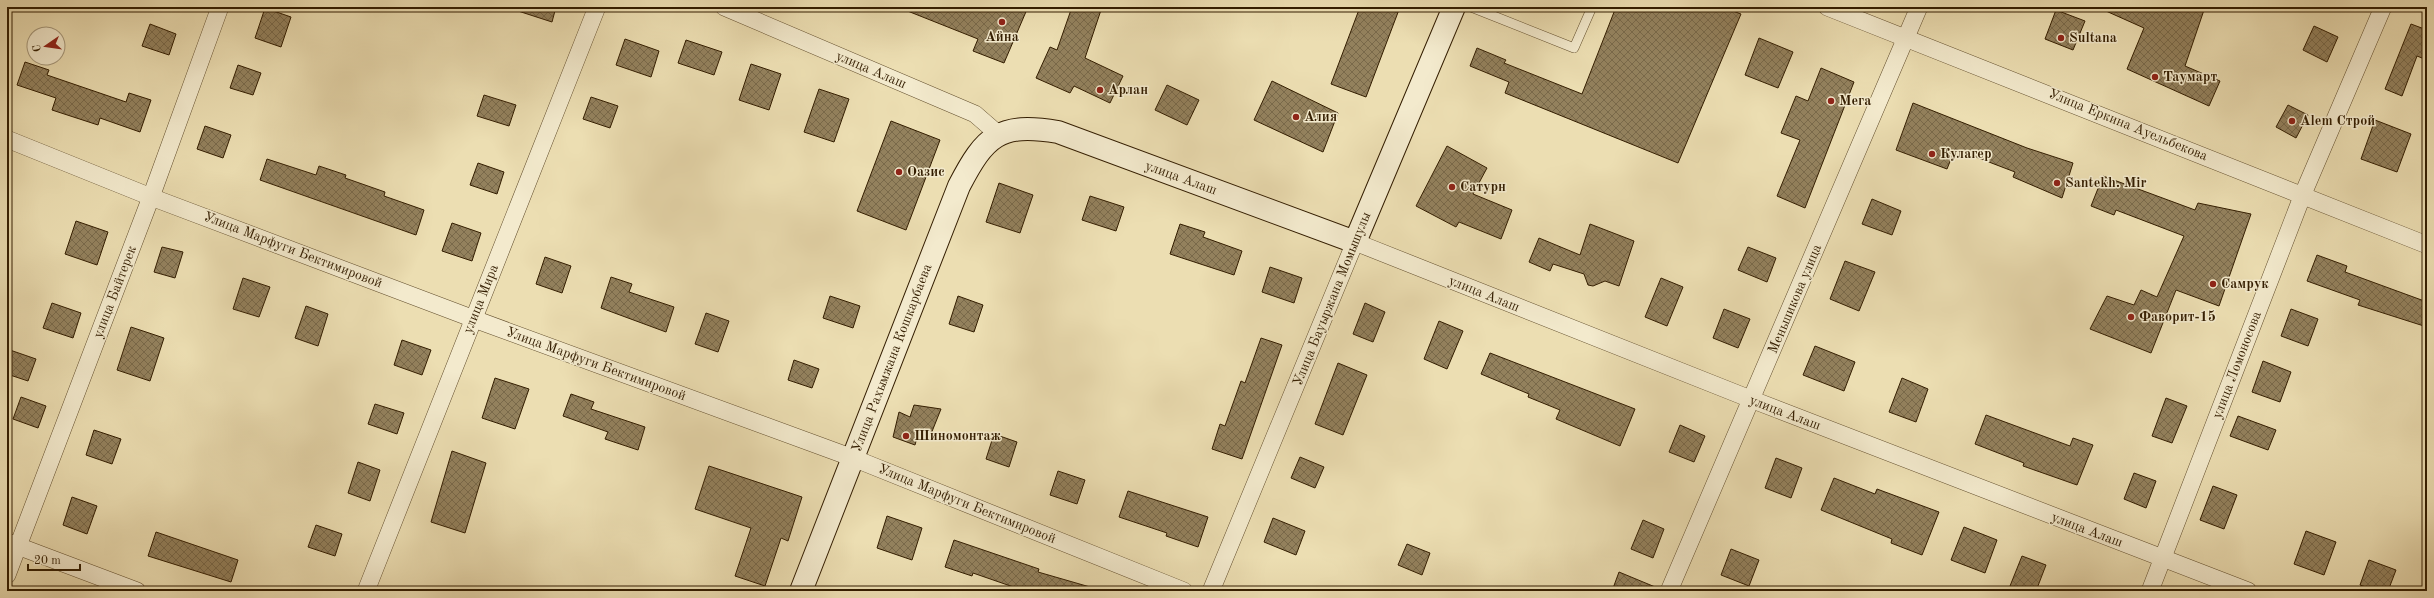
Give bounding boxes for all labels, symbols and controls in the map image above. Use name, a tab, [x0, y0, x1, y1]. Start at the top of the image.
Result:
marker: Айна	[997, 17, 1007, 27]
north arrow	[26, 26, 66, 66]
place label: Айна	[985, 30, 1019, 44]
place label: Sultana	[2069, 31, 2117, 45]
marker: Sultana	[2056, 33, 2066, 43]
text: С	[32, 43, 44, 53]
street label: улица Алаш	[834, 49, 909, 91]
place label: Таумарт	[2163, 70, 2217, 84]
marker: Таумарт	[2150, 72, 2160, 82]
place label: Арлан	[1108, 83, 1148, 97]
marker: Арлан	[1095, 85, 1105, 95]
street label: Улица Еркина Ауельбекова	[2046, 87, 2210, 163]
place label: Мега	[1839, 94, 1871, 108]
marker: Мега	[1826, 96, 1836, 106]
place label: Алия	[1304, 110, 1337, 124]
marker: Алия	[1291, 112, 1301, 122]
place label: Alem Строй	[2300, 114, 2375, 128]
marker: Alem Строй	[2287, 116, 2297, 126]
place label: Кулагер	[1940, 147, 1992, 161]
marker: Кулагер	[1927, 149, 1937, 159]
street label: улица Алаш	[1143, 159, 1219, 198]
place label: Оазис	[907, 165, 945, 179]
marker: Оазис	[894, 167, 904, 177]
place label: Santekh. Mir	[2065, 176, 2146, 190]
marker: Santekh. Mir	[2052, 178, 2062, 188]
place label: Сатурн	[1460, 180, 1506, 194]
marker: Сатурн	[1447, 182, 1457, 192]
street label: Улица Марфуги Бектимировой	[201, 209, 384, 292]
street label: Улица Бауыржана Момышулы	[1291, 210, 1373, 388]
street label: Меньшикова улица	[1766, 242, 1824, 356]
street label: улица Байтерек	[91, 244, 139, 340]
street label: улица Мира	[461, 262, 501, 336]
street label: Улица Рахымжана Кошкарбаева	[850, 262, 935, 454]
street label: улица Алаш	[1447, 273, 1522, 315]
place label: Самрук	[2221, 277, 2269, 291]
marker: Самрук	[2208, 279, 2218, 289]
street label: улица Ломоносова	[2210, 309, 2264, 421]
place label: Фаворит-15	[2139, 310, 2216, 324]
marker: Фаворит-15	[2126, 312, 2136, 322]
street label: Улица Марфуги Бектимировой	[504, 325, 688, 404]
street label: улица Алаш	[1747, 393, 1823, 433]
place label: Шиномонтаж	[914, 429, 1001, 443]
marker: Шиномонтаж	[901, 431, 911, 441]
street label: Улица Марфуги Бектимировой	[876, 462, 1058, 547]
street label: улица Алаш	[2049, 510, 2125, 550]
scale bar	[28, 546, 80, 572]
text: 20 m	[34, 555, 61, 567]

